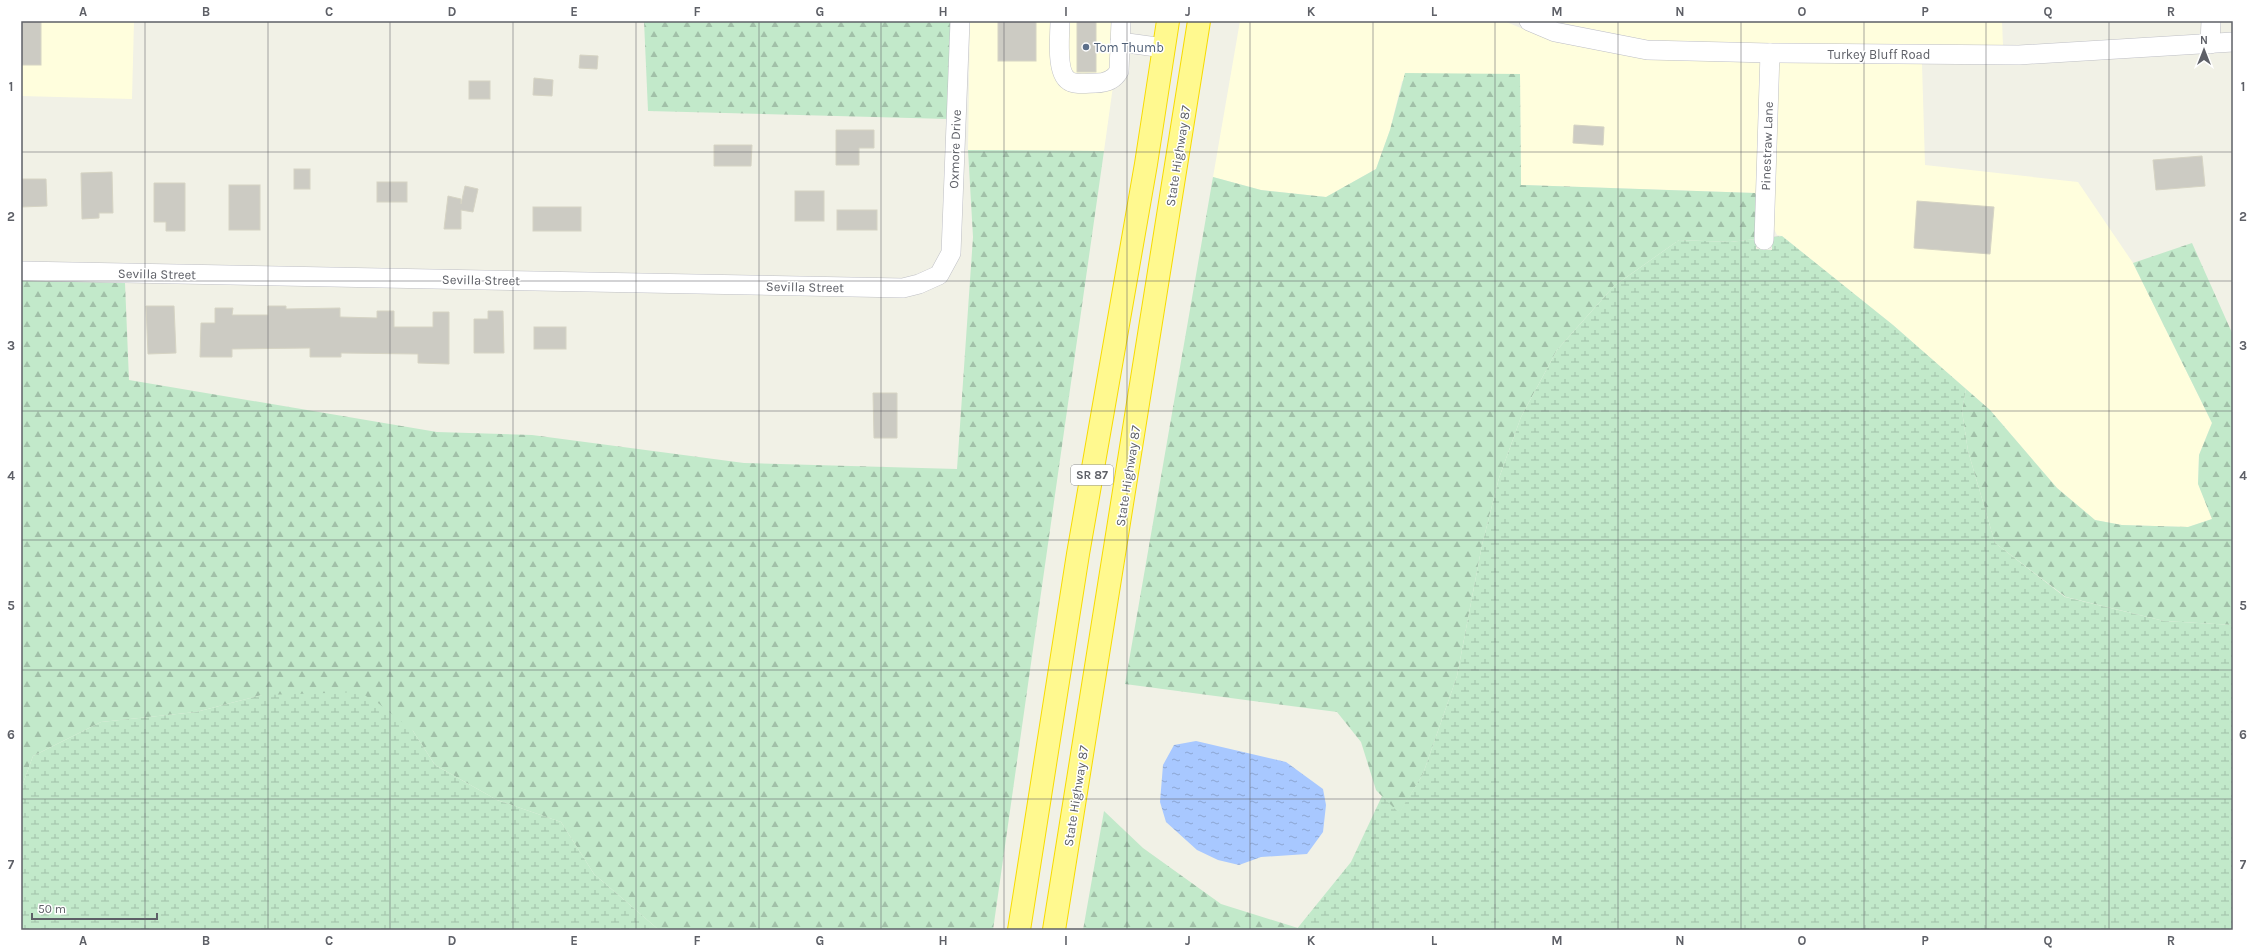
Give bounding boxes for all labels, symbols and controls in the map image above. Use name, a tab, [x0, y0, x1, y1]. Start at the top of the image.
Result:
text: A	[79, 4, 87, 19]
text: B	[202, 4, 210, 19]
text: C	[325, 4, 333, 19]
text: D	[448, 4, 457, 19]
text: E	[570, 4, 578, 19]
text: F	[693, 4, 701, 19]
text: G	[816, 4, 824, 19]
text: H	[938, 4, 948, 19]
text: I	[1064, 4, 1068, 19]
text: J	[1185, 4, 1191, 19]
text: K	[1307, 4, 1316, 19]
text: L	[1431, 4, 1438, 19]
text: M	[1551, 4, 1563, 19]
text: N	[1675, 4, 1685, 19]
text: O	[1798, 4, 1807, 19]
text: P	[1921, 4, 1929, 19]
text: Q	[2044, 4, 2053, 19]
text: R	[2167, 4, 2175, 19]
north arrow	[2184, 30, 2224, 70]
text: N	[2200, 34, 2208, 47]
place label: Tom Thumb	[1094, 40, 1164, 55]
marker: Tom Thumb	[1081, 42, 1091, 52]
street label: Turkey Bluff Road	[1828, 47, 1930, 62]
text: 1	[9, 79, 13, 94]
text: 1	[2241, 79, 2245, 94]
street label: Pinestraw Lane	[1758, 101, 1776, 191]
street label: State Highway 87	[1163, 104, 1193, 208]
street label: Oxmore Drive	[946, 109, 964, 189]
text: 2	[7, 209, 15, 224]
text: 2	[2239, 209, 2247, 224]
street label: Sevilla Street	[118, 266, 196, 282]
street label: Sevilla Street	[442, 272, 520, 288]
street label: Sevilla Street	[766, 279, 844, 295]
text: 3	[7, 338, 15, 353]
text: 3	[2239, 338, 2247, 353]
street label: State Highway 87	[1113, 424, 1143, 528]
road number: SR 87	[1071, 465, 1113, 485]
text: 4	[7, 468, 15, 483]
text: 4	[2239, 468, 2247, 483]
text: 5	[7, 598, 15, 613]
text: 5	[2239, 598, 2247, 613]
text: 6	[7, 727, 15, 742]
text: 6	[2239, 727, 2247, 742]
street label: State Highway 87	[1061, 744, 1091, 848]
text: 7	[8, 857, 15, 872]
text: 7	[2240, 857, 2247, 872]
scale bar	[32, 895, 157, 921]
text: 50 m	[38, 902, 66, 916]
text: A	[79, 933, 87, 948]
text: B	[202, 933, 210, 948]
text: C	[325, 933, 333, 948]
text: D	[448, 933, 457, 948]
text: E	[570, 933, 578, 948]
text: F	[693, 933, 701, 948]
text: G	[816, 933, 824, 948]
text: H	[938, 933, 948, 948]
text: I	[1064, 933, 1068, 948]
text: J	[1185, 933, 1191, 948]
text: K	[1307, 933, 1316, 948]
text: L	[1431, 933, 1438, 948]
text: M	[1551, 933, 1563, 948]
text: N	[1675, 933, 1685, 948]
text: O	[1798, 933, 1807, 948]
text: P	[1921, 933, 1929, 948]
text: Q	[2044, 933, 2053, 948]
text: R	[2167, 933, 2175, 948]

